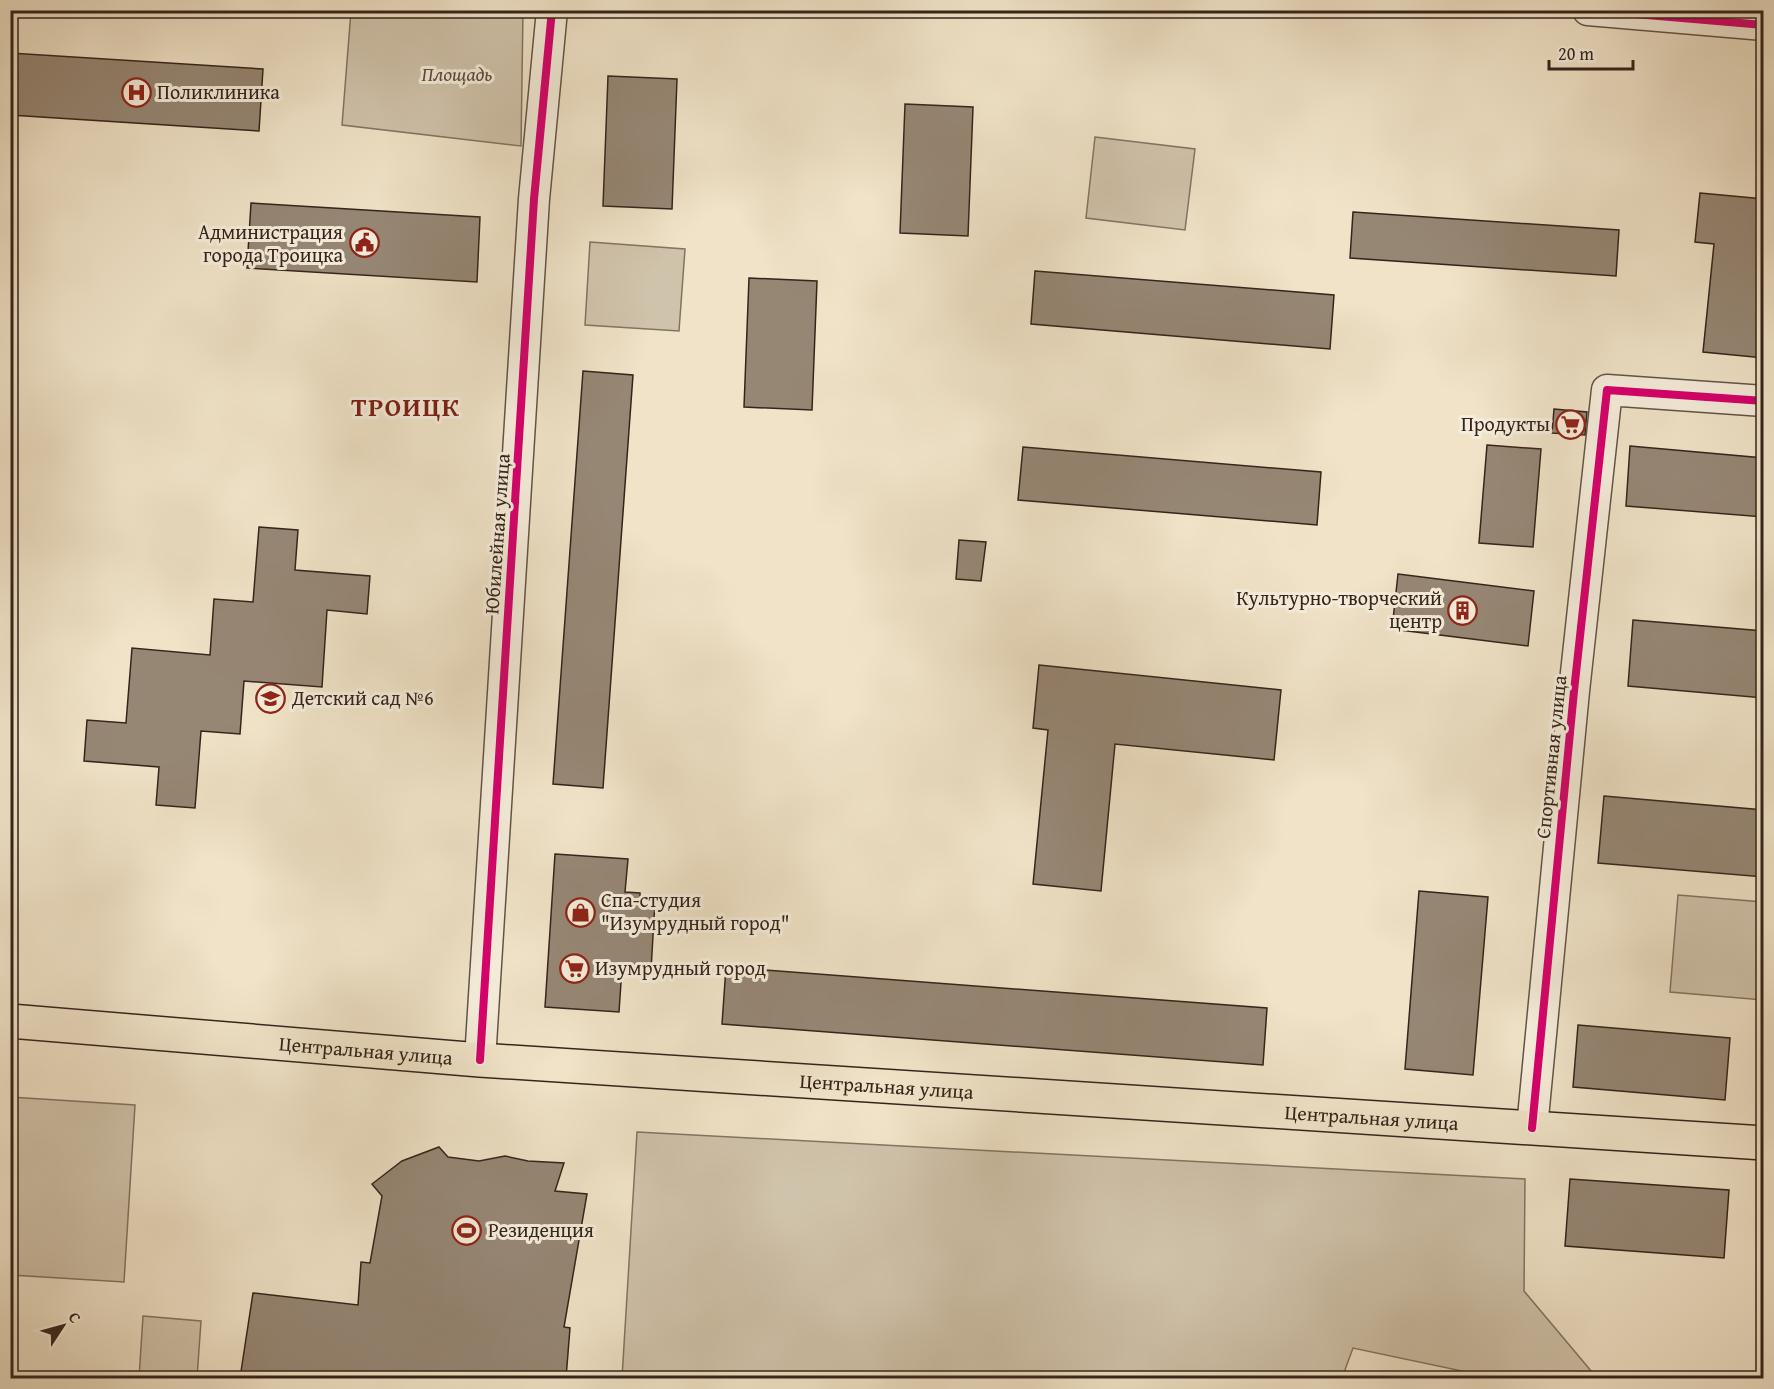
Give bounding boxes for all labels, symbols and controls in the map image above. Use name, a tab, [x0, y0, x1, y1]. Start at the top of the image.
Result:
scale bar	[1549, 33, 1633, 71]
text: 20 m	[1558, 40, 1594, 67]
park label: Площадь	[421, 59, 493, 88]
hospital icon: Поликлиника	[120, 76, 152, 108]
place label: Поликлиника	[157, 77, 280, 106]
place label: Администрация города Троицка	[198, 217, 343, 269]
public building icon: Администрация города Троицка	[348, 227, 380, 259]
district label: ТРОИЦК	[351, 387, 461, 426]
supermarket icon: Продукты	[1555, 408, 1587, 440]
place label: Продукты	[1461, 409, 1550, 438]
street label: Юбилейная улица	[476, 452, 517, 615]
place label: Культурно-творческий центр	[1236, 583, 1442, 635]
building icon: Культурно-творческий центр	[1447, 594, 1479, 626]
street label: Спортивная улица	[1528, 673, 1574, 840]
school or university icon: Детский сад №6	[255, 682, 287, 714]
place label: Детский сад №6	[291, 683, 434, 712]
place label: Спа-студия "Изумрудный город"	[601, 885, 790, 937]
shop icon: Спа-студия "Изумрудный город"	[564, 896, 596, 928]
supermarket icon: Изумрудный город	[558, 952, 590, 984]
place label: Изумрудный город	[595, 953, 766, 982]
street label: Центральная улица	[278, 1028, 454, 1072]
street label: Центральная улица	[799, 1066, 975, 1106]
street label: Центральная улица	[1284, 1097, 1460, 1137]
sports icon: Резиденция	[451, 1214, 483, 1246]
place label: Резиденция	[488, 1215, 594, 1244]
north arrow	[33, 1296, 93, 1356]
text: С	[63, 1306, 88, 1328]

